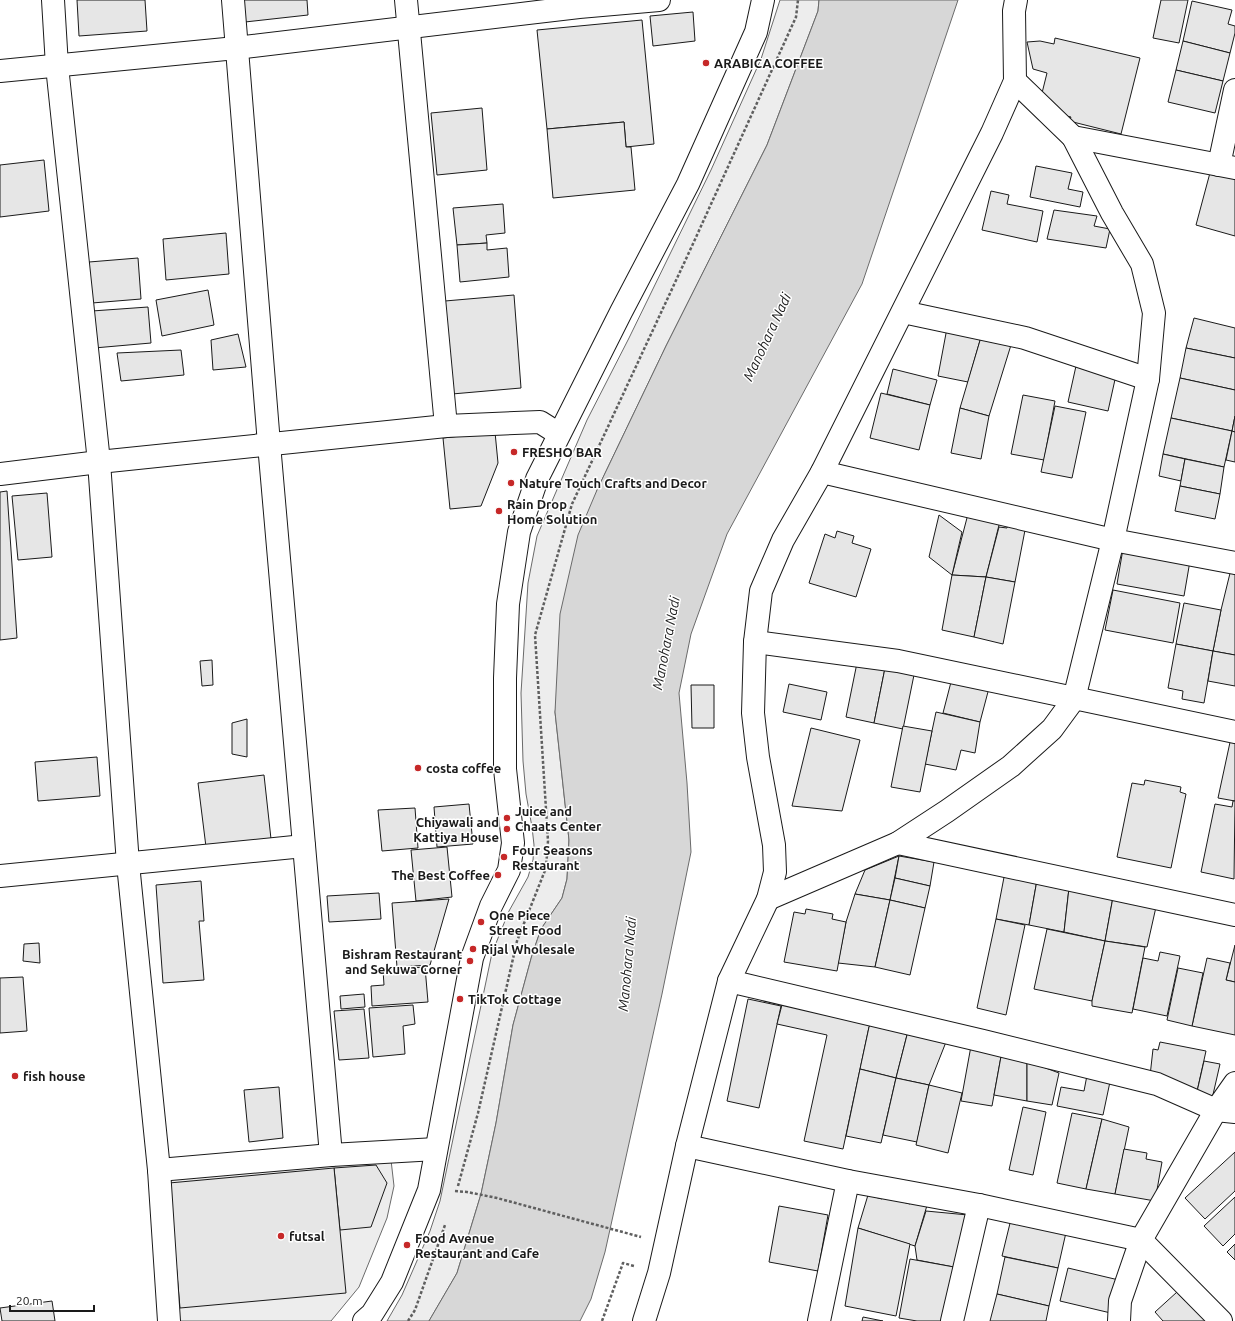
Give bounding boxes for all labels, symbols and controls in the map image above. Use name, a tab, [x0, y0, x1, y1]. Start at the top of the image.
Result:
place label: ARABICA COFFEE	[714, 56, 823, 70]
marker: ARABICA COFFEE	[701, 58, 711, 68]
water label: Manohara Nadi	[740, 290, 794, 383]
place label: FRESHO BAR	[522, 445, 602, 459]
marker: FRESHO BAR	[509, 447, 519, 457]
place label: Nature Touch Crafts and Decor	[519, 476, 707, 490]
marker: Nature Touch Crafts and Decor	[506, 478, 516, 488]
place label: Rain Drop Home Solution	[507, 497, 597, 526]
marker: Rain Drop Home Solution	[494, 506, 504, 516]
water label: Manohara Nadi	[649, 594, 683, 691]
place label: costa coffee	[426, 761, 501, 775]
marker: costa coffee	[413, 763, 423, 773]
place label: Juice and Chaats Center	[515, 804, 602, 833]
marker: Juice and Chaats Center	[502, 813, 512, 823]
place label: Chiyawali and Kattiya House	[413, 815, 499, 844]
marker: Chiyawali and Kattiya House	[502, 824, 512, 834]
place label: Four Seasons Restaurant	[512, 843, 593, 872]
marker: Four Seasons Restaurant	[499, 852, 509, 862]
place label: The Best Coffee	[391, 868, 490, 882]
marker: The Best Coffee	[493, 870, 503, 880]
place label: One Piece Street Food	[489, 908, 562, 937]
water label: Manohara Nadi	[615, 916, 639, 1012]
marker: One Piece Street Food	[476, 917, 486, 927]
place label: Rijal Wholesale	[481, 942, 575, 956]
marker: Rijal Wholesale	[468, 944, 478, 954]
place label: Bishram Restaurant and Sekuwa Corner	[342, 947, 463, 976]
marker: Bishram Restaurant and Sekuwa Corner	[465, 956, 475, 966]
place label: TikTok Cottage	[468, 992, 561, 1006]
marker: TikTok Cottage	[455, 994, 465, 1004]
place label: fish house	[23, 1069, 85, 1083]
marker: fish house	[10, 1071, 20, 1081]
place label: futsal	[289, 1229, 325, 1243]
marker: futsal	[276, 1231, 286, 1241]
place label: Food Avenue Restaurant and Cafe	[415, 1231, 539, 1260]
marker: Food Avenue Restaurant and Cafe	[402, 1240, 412, 1250]
scale bar	[10, 1287, 94, 1313]
text: 20 m	[16, 1294, 43, 1307]

